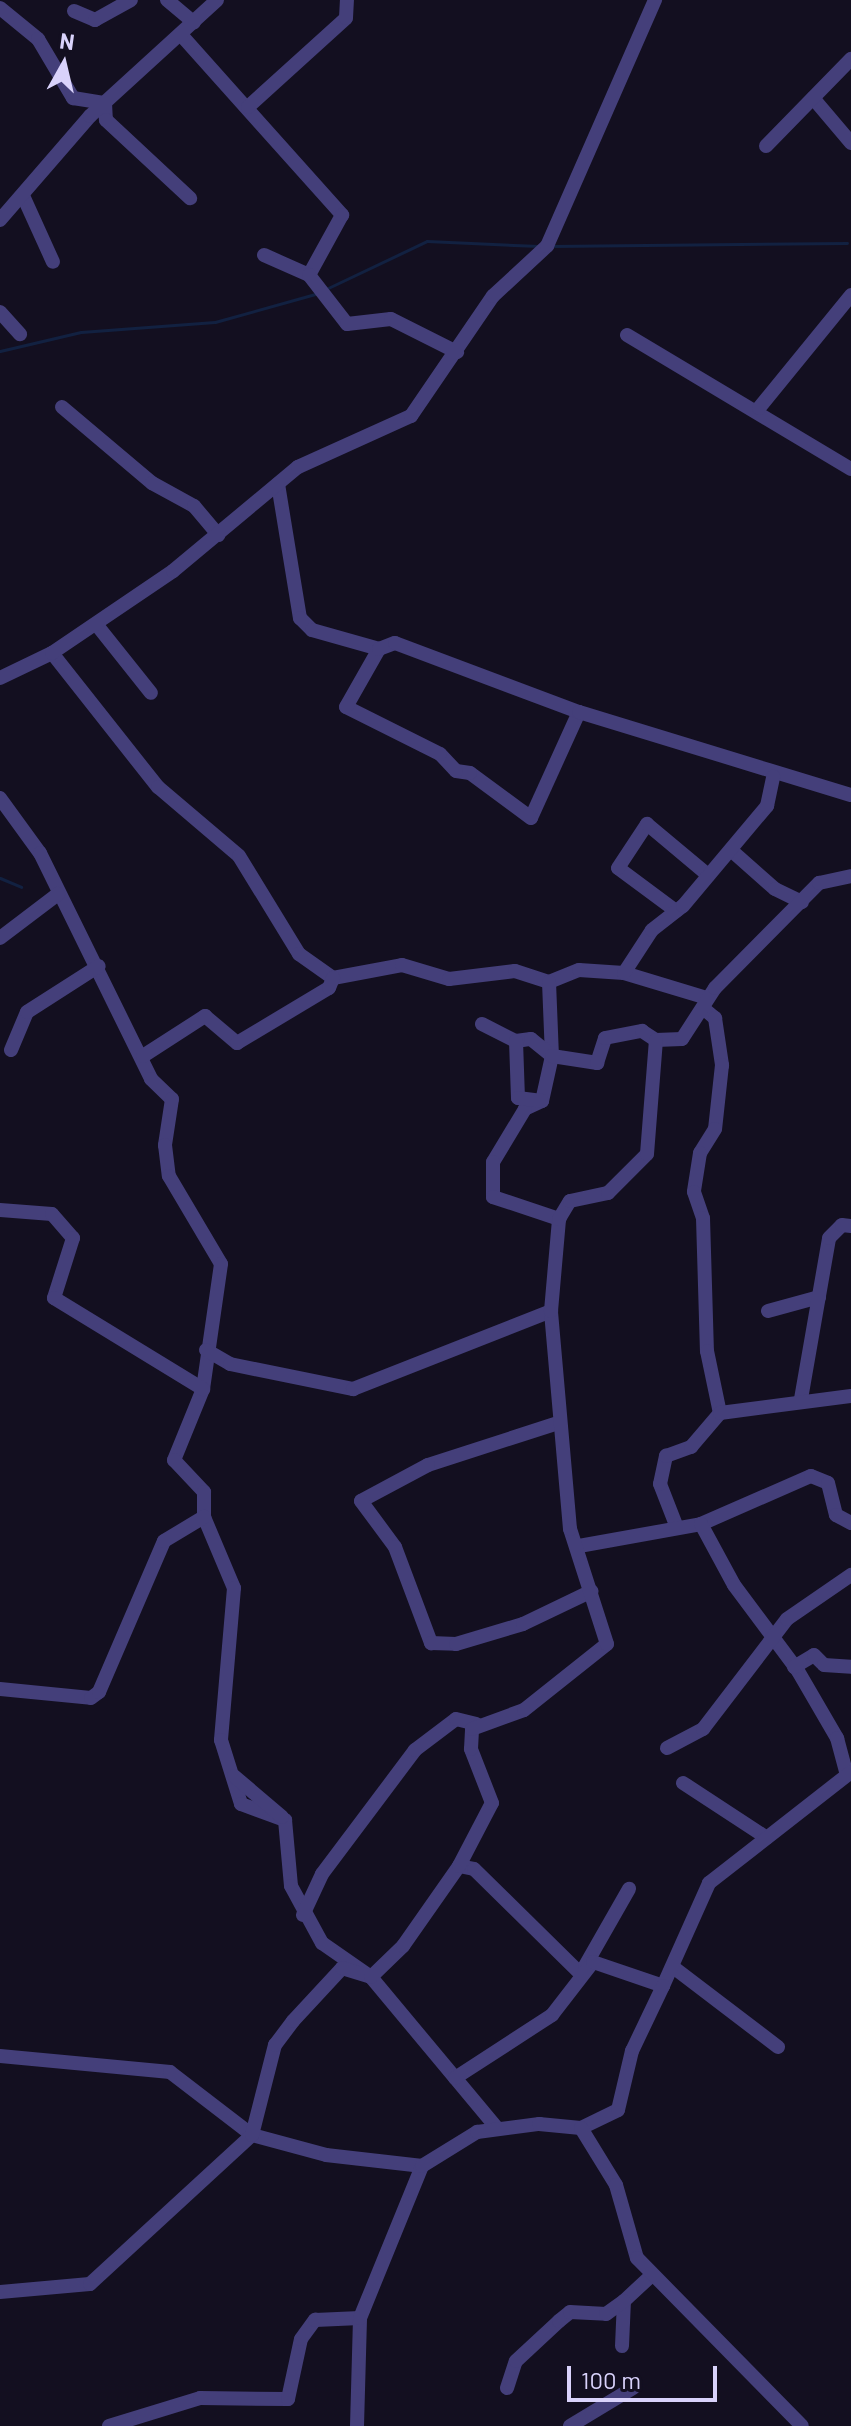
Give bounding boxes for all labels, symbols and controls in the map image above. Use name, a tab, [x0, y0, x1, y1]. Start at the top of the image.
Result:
north arrow	[24, 24, 104, 104]
text: N	[58, 26, 76, 54]
scale bar	[571, 2350, 721, 2400]
text: 100 m	[581, 2365, 641, 2394]

